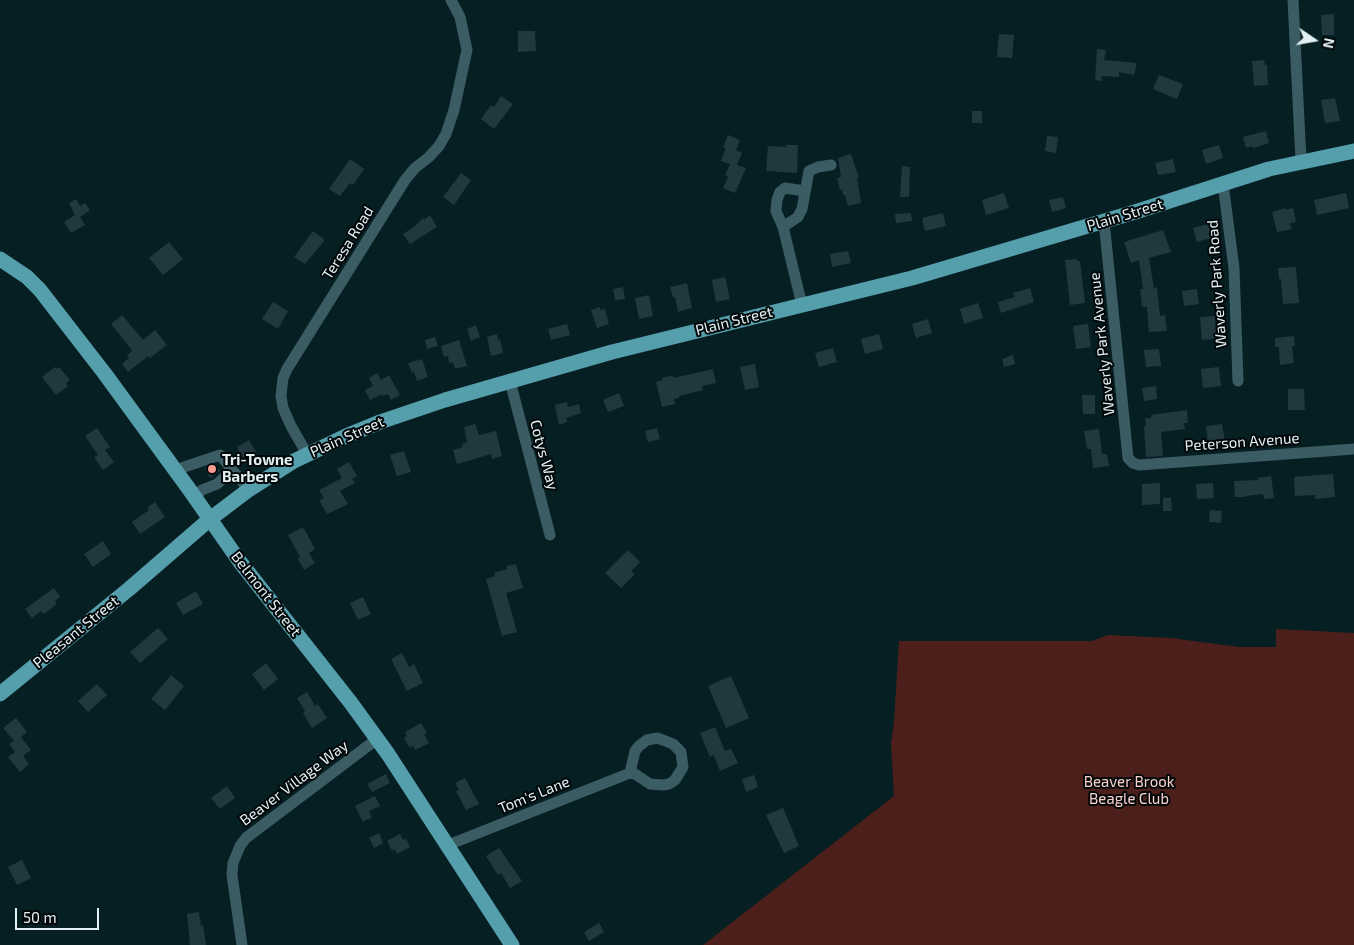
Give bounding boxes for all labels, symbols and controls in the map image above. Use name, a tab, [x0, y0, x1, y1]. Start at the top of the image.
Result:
north arrow	[1289, 15, 1339, 65]
text: N	[1320, 37, 1339, 50]
street label: Plain Street	[1085, 195, 1165, 235]
street label: Teresa Road	[318, 203, 378, 283]
street label: Waverly Park Road	[1204, 219, 1230, 349]
street label: Waverly Park Avenue	[1086, 272, 1118, 416]
street label: Plain Street	[693, 303, 775, 339]
street label: Plain Street	[307, 413, 387, 461]
street label: Cotys Way	[526, 418, 562, 492]
street label: Peterson Avenue	[1184, 429, 1300, 455]
place label: Tri-Towne Barbers	[222, 451, 292, 486]
marker: Tri-Towne Barbers	[206, 463, 218, 475]
street label: Belmont Street	[227, 548, 305, 640]
street label: Pleasant Street	[30, 592, 122, 672]
street label: Beaver Village Way	[236, 736, 352, 830]
street label: Tom's Lane	[496, 773, 572, 817]
park label: Beaver Brook Beagle Club	[1084, 773, 1174, 808]
scale bar	[18, 898, 101, 930]
text: 50 m	[23, 908, 57, 926]

